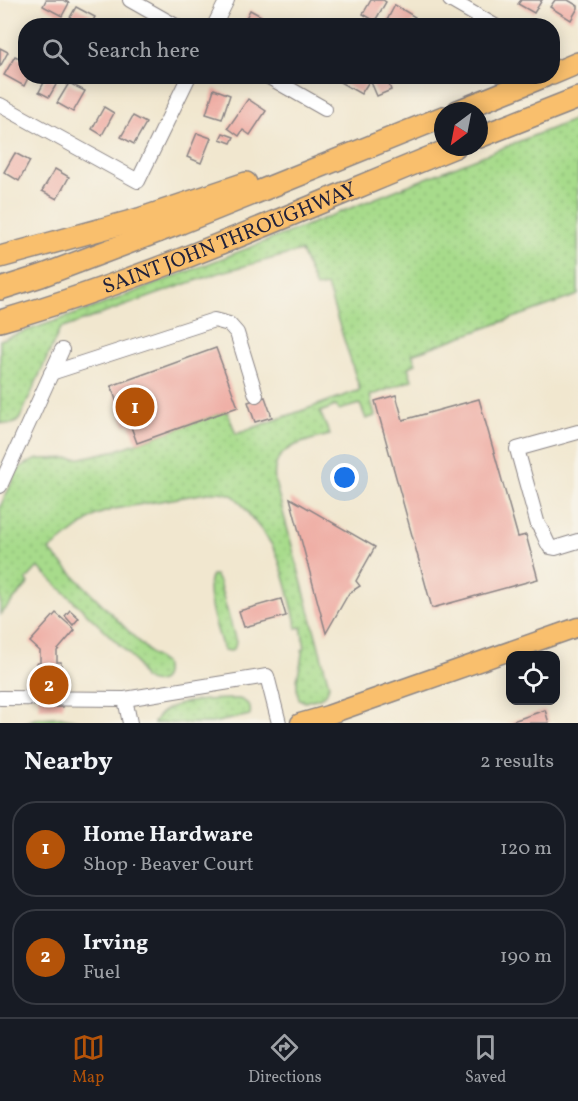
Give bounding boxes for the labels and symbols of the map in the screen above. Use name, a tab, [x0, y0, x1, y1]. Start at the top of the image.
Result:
north arrow	[434, 102, 488, 156]
street label: SAINT JOHN THROUGHWAY	[99, 175, 361, 301]
pin: 1	[116, 384, 154, 430]
your location	[330, 463, 359, 492]
pin: 2	[29, 662, 68, 708]

